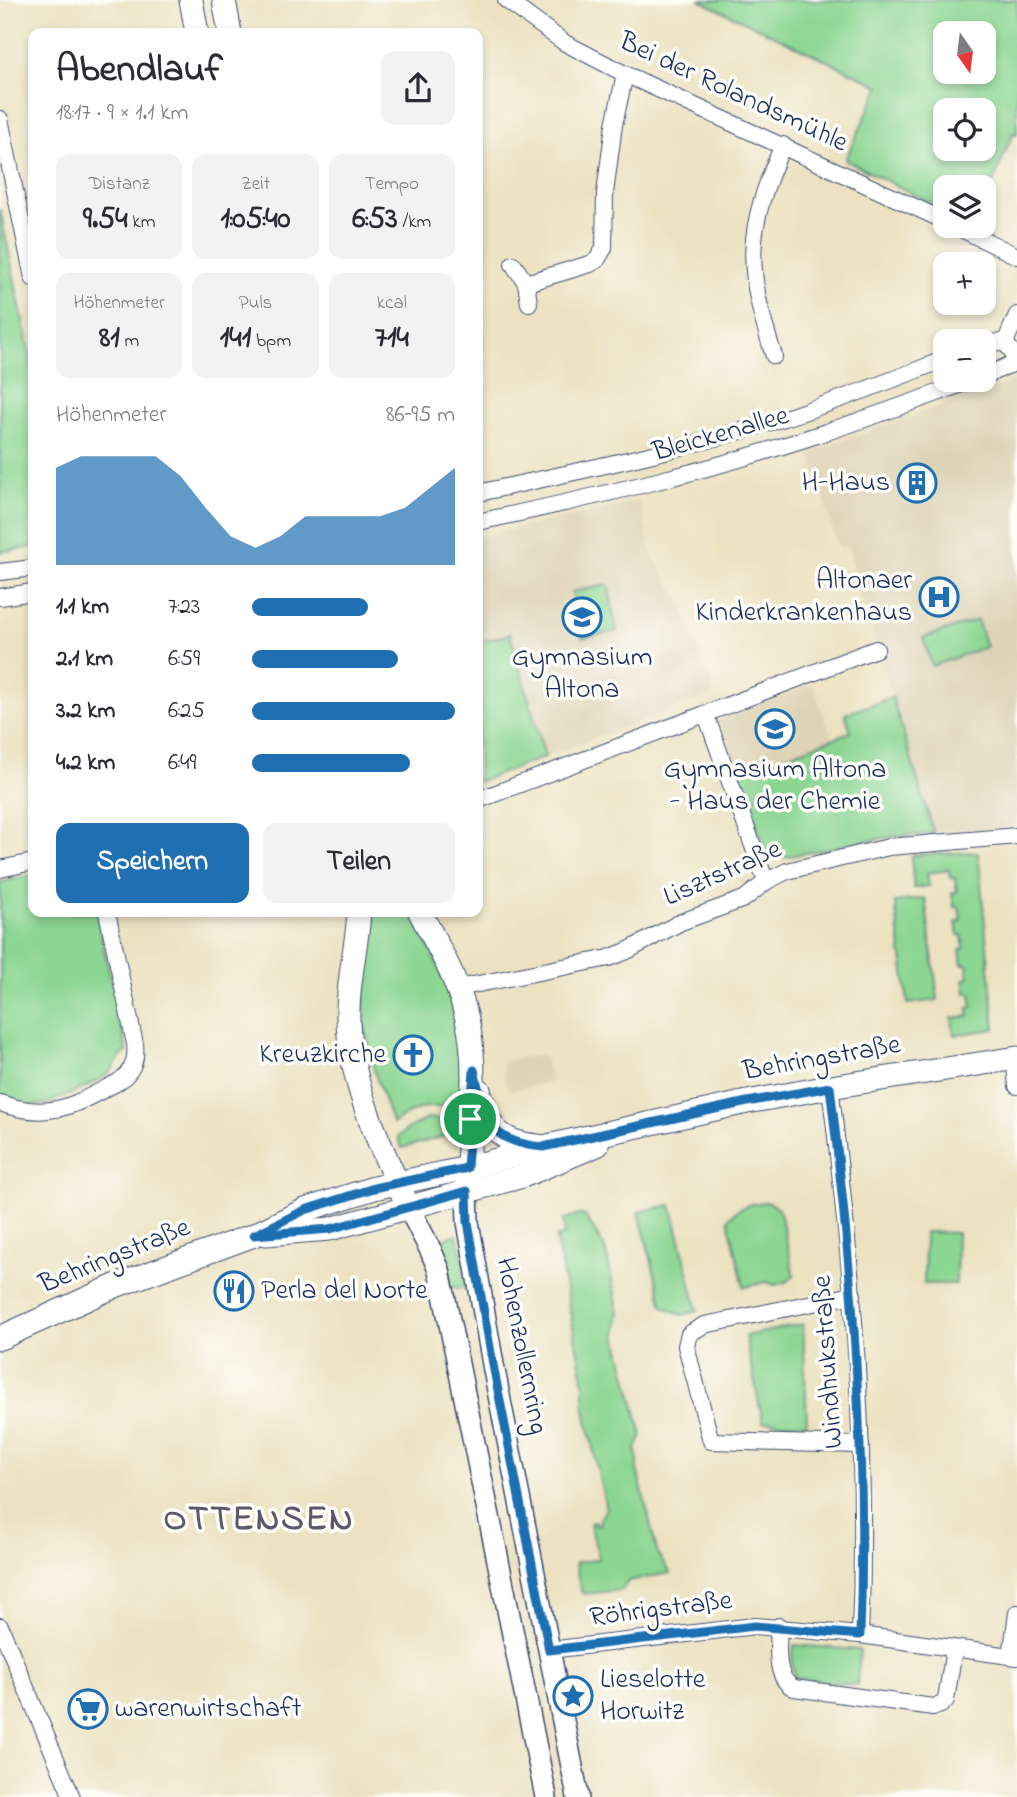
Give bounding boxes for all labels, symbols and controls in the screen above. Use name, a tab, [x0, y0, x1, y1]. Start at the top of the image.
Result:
north arrow	[933, 21, 996, 84]
map controls	[933, 21, 996, 392]
street label: Bei der Rolandsmühle	[611, 22, 855, 164]
text: Abendlauf	[56, 43, 223, 99]
button: share	[381, 51, 455, 125]
text: 18:17 · 9 × 1.1 km	[56, 97, 188, 130]
button: locate	[933, 98, 996, 161]
text: Distanz	[89, 171, 150, 198]
text: Zeit	[241, 171, 270, 198]
text: Tempo	[365, 171, 419, 198]
button: layers	[933, 175, 996, 238]
text: 9.54	[83, 198, 128, 242]
text: 1:05:40	[220, 198, 291, 242]
text: 6:53	[352, 198, 398, 242]
text: km	[128, 209, 155, 236]
text: /km	[398, 209, 431, 236]
button: +	[933, 252, 996, 315]
text: Höhenmeter	[74, 290, 165, 317]
text: Puls	[239, 290, 272, 317]
text: kcal	[377, 290, 407, 317]
text: 81	[99, 317, 120, 361]
text: 141	[220, 317, 251, 361]
text: 714	[375, 317, 409, 361]
text: m	[120, 328, 139, 355]
text: bpm	[251, 328, 291, 355]
button: −	[933, 329, 996, 392]
street label: Bleickenallee	[647, 396, 794, 474]
text: Höhenmeter	[56, 399, 167, 432]
text: 86–95 m	[386, 399, 455, 432]
building icon: H-Haus	[896, 462, 938, 504]
place label: H-Haus	[802, 463, 890, 504]
place label: Altonaer Kinderkrankenhaus	[696, 561, 912, 634]
hospital icon: Altonaer Kinderkrankenhaus	[918, 576, 960, 618]
text: 1.1 km	[56, 591, 109, 624]
text: 7:23	[168, 591, 200, 624]
school or university icon: Gymnasium Altona	[561, 596, 603, 638]
place label: Gymnasium Altona	[512, 638, 652, 711]
text: 2.1 km	[56, 643, 113, 676]
text: 6:59	[168, 643, 200, 676]
text: 3.2 km	[56, 695, 115, 728]
text: 6:25	[168, 695, 205, 728]
school or university icon: Gymnasium Altona - Haus der Chemie	[754, 708, 796, 750]
text: 4.2 km	[56, 747, 115, 780]
text: 6:49	[168, 747, 196, 780]
place label: Gymnasium Altona - Haus der Chemie	[664, 750, 886, 823]
button: Speichern	[56, 823, 249, 903]
button: Teilen	[263, 823, 455, 903]
street label: Lisztstraße	[657, 830, 789, 918]
street label: Behringstraße	[739, 1025, 905, 1093]
church icon: Kreuzkirche	[392, 1034, 434, 1076]
place label: Kreuzkirche	[259, 1035, 386, 1076]
pin	[440, 1089, 500, 1149]
icon: arrive	[451, 1100, 489, 1138]
street label: Behringstraße	[32, 1208, 197, 1306]
street label: Hohenzollernring	[484, 1254, 558, 1438]
restaurant icon: Perla del Norte	[213, 1270, 255, 1312]
place label: Perla del Norte	[261, 1271, 428, 1312]
street label: Windhukstraße	[802, 1273, 856, 1450]
district label: OTTENSEN	[163, 1495, 355, 1546]
street label: Röhrigstraße	[587, 1581, 735, 1639]
place label: Lieselotte Horwitz	[600, 1660, 706, 1733]
place icon: Lieselotte Horwitz	[552, 1675, 594, 1717]
supermarket icon: warenwirtschaft	[67, 1688, 109, 1730]
place label: warenwirtschaft	[115, 1689, 301, 1730]

